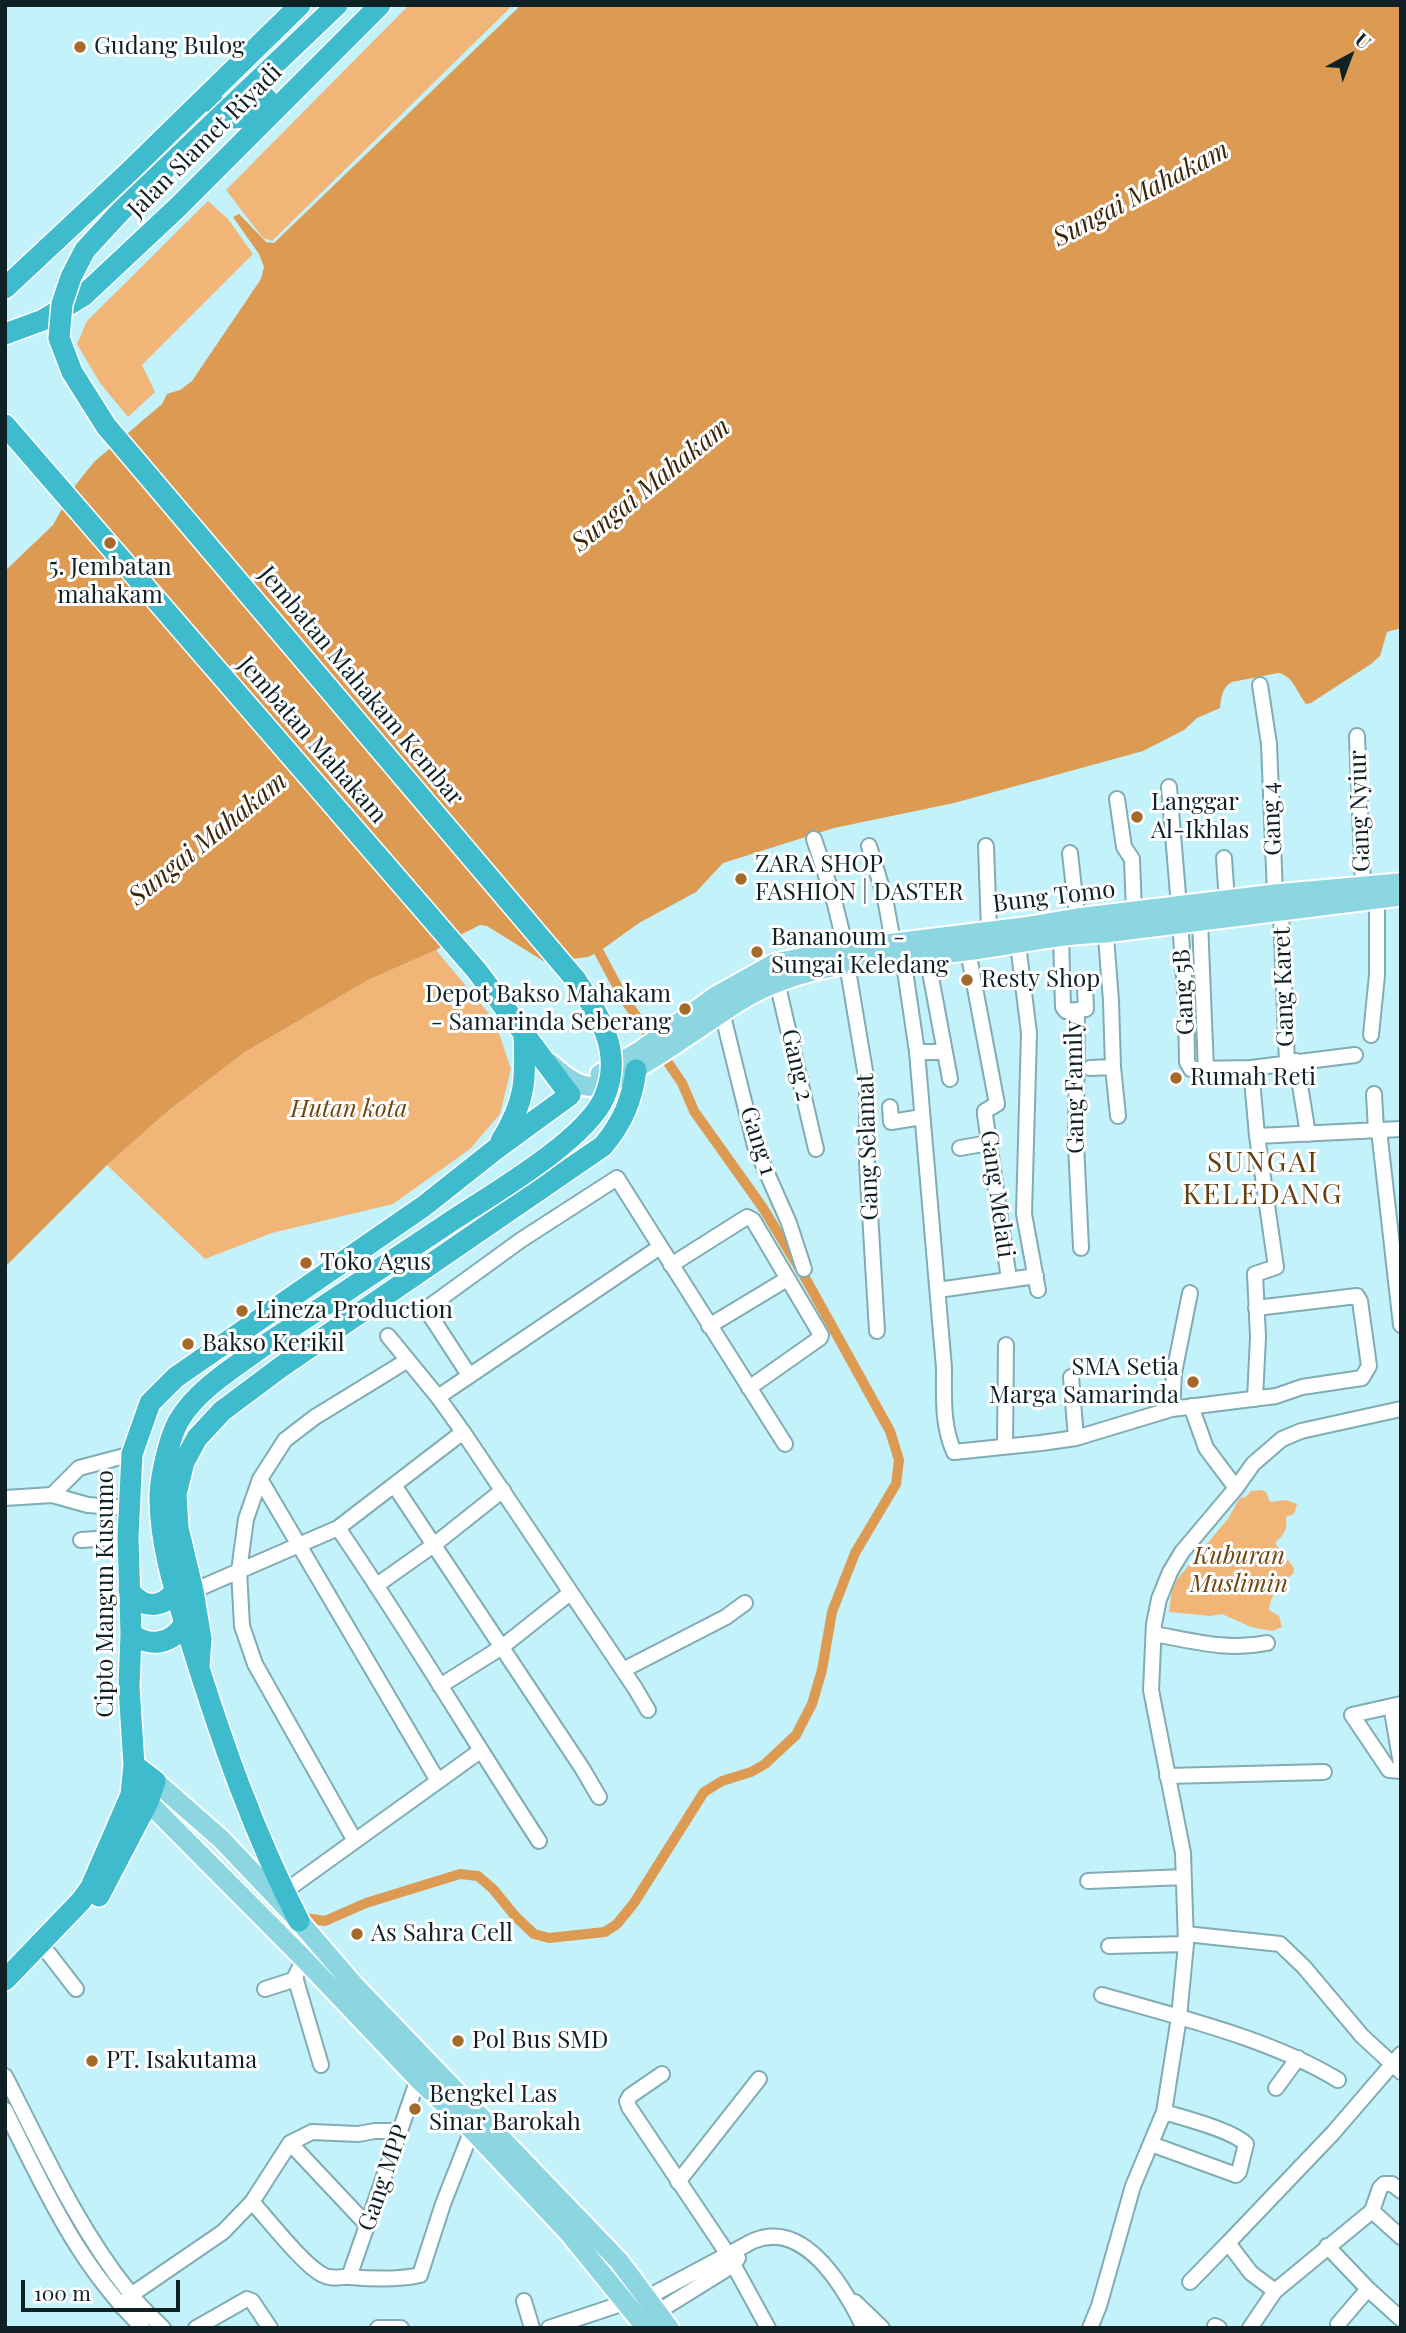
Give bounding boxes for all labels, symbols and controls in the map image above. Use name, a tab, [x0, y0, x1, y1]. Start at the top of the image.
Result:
north arrow	[1315, 21, 1385, 91]
text: U	[1350, 26, 1377, 54]
place label: Gudang Bulog	[94, 33, 245, 61]
marker: Gudang Bulog	[72, 39, 88, 55]
street label: Jalan Slamet Riyadi	[122, 58, 288, 224]
water label: Sungai Mahakam	[1048, 134, 1234, 254]
water label: Sungai Mahakam	[565, 412, 737, 558]
marker: 5. Jembatan mahakam	[102, 535, 118, 551]
place label: 5. Jembatan mahakam	[48, 554, 172, 610]
street label: Jembatan Mahakam Kembar	[252, 561, 470, 811]
street label: Jembatan Mahakam	[232, 651, 392, 829]
street label: Gang Nyiur	[1343, 750, 1377, 872]
water label: Sungai Mahakam	[122, 766, 294, 912]
street label: Gang 4	[1256, 782, 1288, 856]
place label: Langgar Al-Ikhlas	[1151, 789, 1249, 845]
marker: Langgar Al-Ikhlas	[1129, 809, 1145, 825]
place label: ZARA SHOP FASHION | DASTER	[755, 851, 964, 907]
marker: ZARA SHOP FASHION | DASTER	[733, 871, 749, 887]
street label: Bung Tomo	[991, 875, 1117, 919]
place label: Bananoum - Sungai Keledang	[771, 924, 949, 980]
street label: Gang Karet	[1268, 927, 1300, 1047]
marker: Bananoum - Sungai Keledang	[749, 944, 765, 960]
street label: Gang 5B	[1167, 948, 1201, 1036]
place label: Resty Shop	[981, 966, 1100, 994]
marker: Resty Shop	[959, 972, 975, 988]
place label: Depot Bakso Mahakam - Samarinda Seberang	[425, 981, 671, 1037]
marker: Depot Bakso Mahakam - Samarinda Seberang	[677, 1001, 693, 1017]
street label: Gang Family	[1059, 1020, 1091, 1154]
street label: Gang 2	[775, 1026, 819, 1104]
place label: Rumah Reti	[1190, 1064, 1316, 1092]
marker: Rumah Reti	[1168, 1070, 1184, 1086]
street label: Gang Selamat	[851, 1073, 885, 1221]
park label: Hutan kota	[291, 1096, 407, 1124]
street label: Gang 1	[733, 1103, 783, 1179]
street label: Gang Melati	[974, 1128, 1020, 1260]
district label: SUNGAI KELEDANG	[1184, 1146, 1342, 1212]
place label: Toko Agus	[320, 1249, 431, 1277]
marker: Toko Agus	[298, 1255, 314, 1271]
place label: Lineza Production	[256, 1297, 453, 1325]
marker: Lineza Production	[234, 1303, 250, 1319]
place label: Bakso Kerikil	[202, 1330, 345, 1358]
marker: Bakso Kerikil	[180, 1336, 196, 1352]
place label: SMA Setia Marga Samarinda	[989, 1354, 1179, 1410]
marker: SMA Setia Marga Samarinda	[1185, 1374, 1201, 1390]
street label: Cipto Mangun Kusumo	[92, 1470, 120, 1718]
park label: Kuburan Muslimin	[1190, 1543, 1288, 1599]
place label: As Sahra Cell	[371, 1920, 513, 1948]
marker: As Sahra Cell	[349, 1926, 365, 1942]
place label: Pol Bus SMD	[472, 2027, 608, 2055]
marker: Pol Bus SMD	[450, 2033, 466, 2049]
place label: PT. Isakutama	[106, 2047, 257, 2075]
marker: PT. Isakutama	[84, 2053, 100, 2069]
place label: Bengkel Las Sinar Barokah	[429, 2081, 581, 2137]
marker: Bengkel Las Sinar Barokah	[407, 2101, 423, 2117]
street label: Gang MPP	[352, 2121, 416, 2235]
scale bar	[24, 2266, 184, 2310]
text: 100 m	[34, 2278, 91, 2306]

